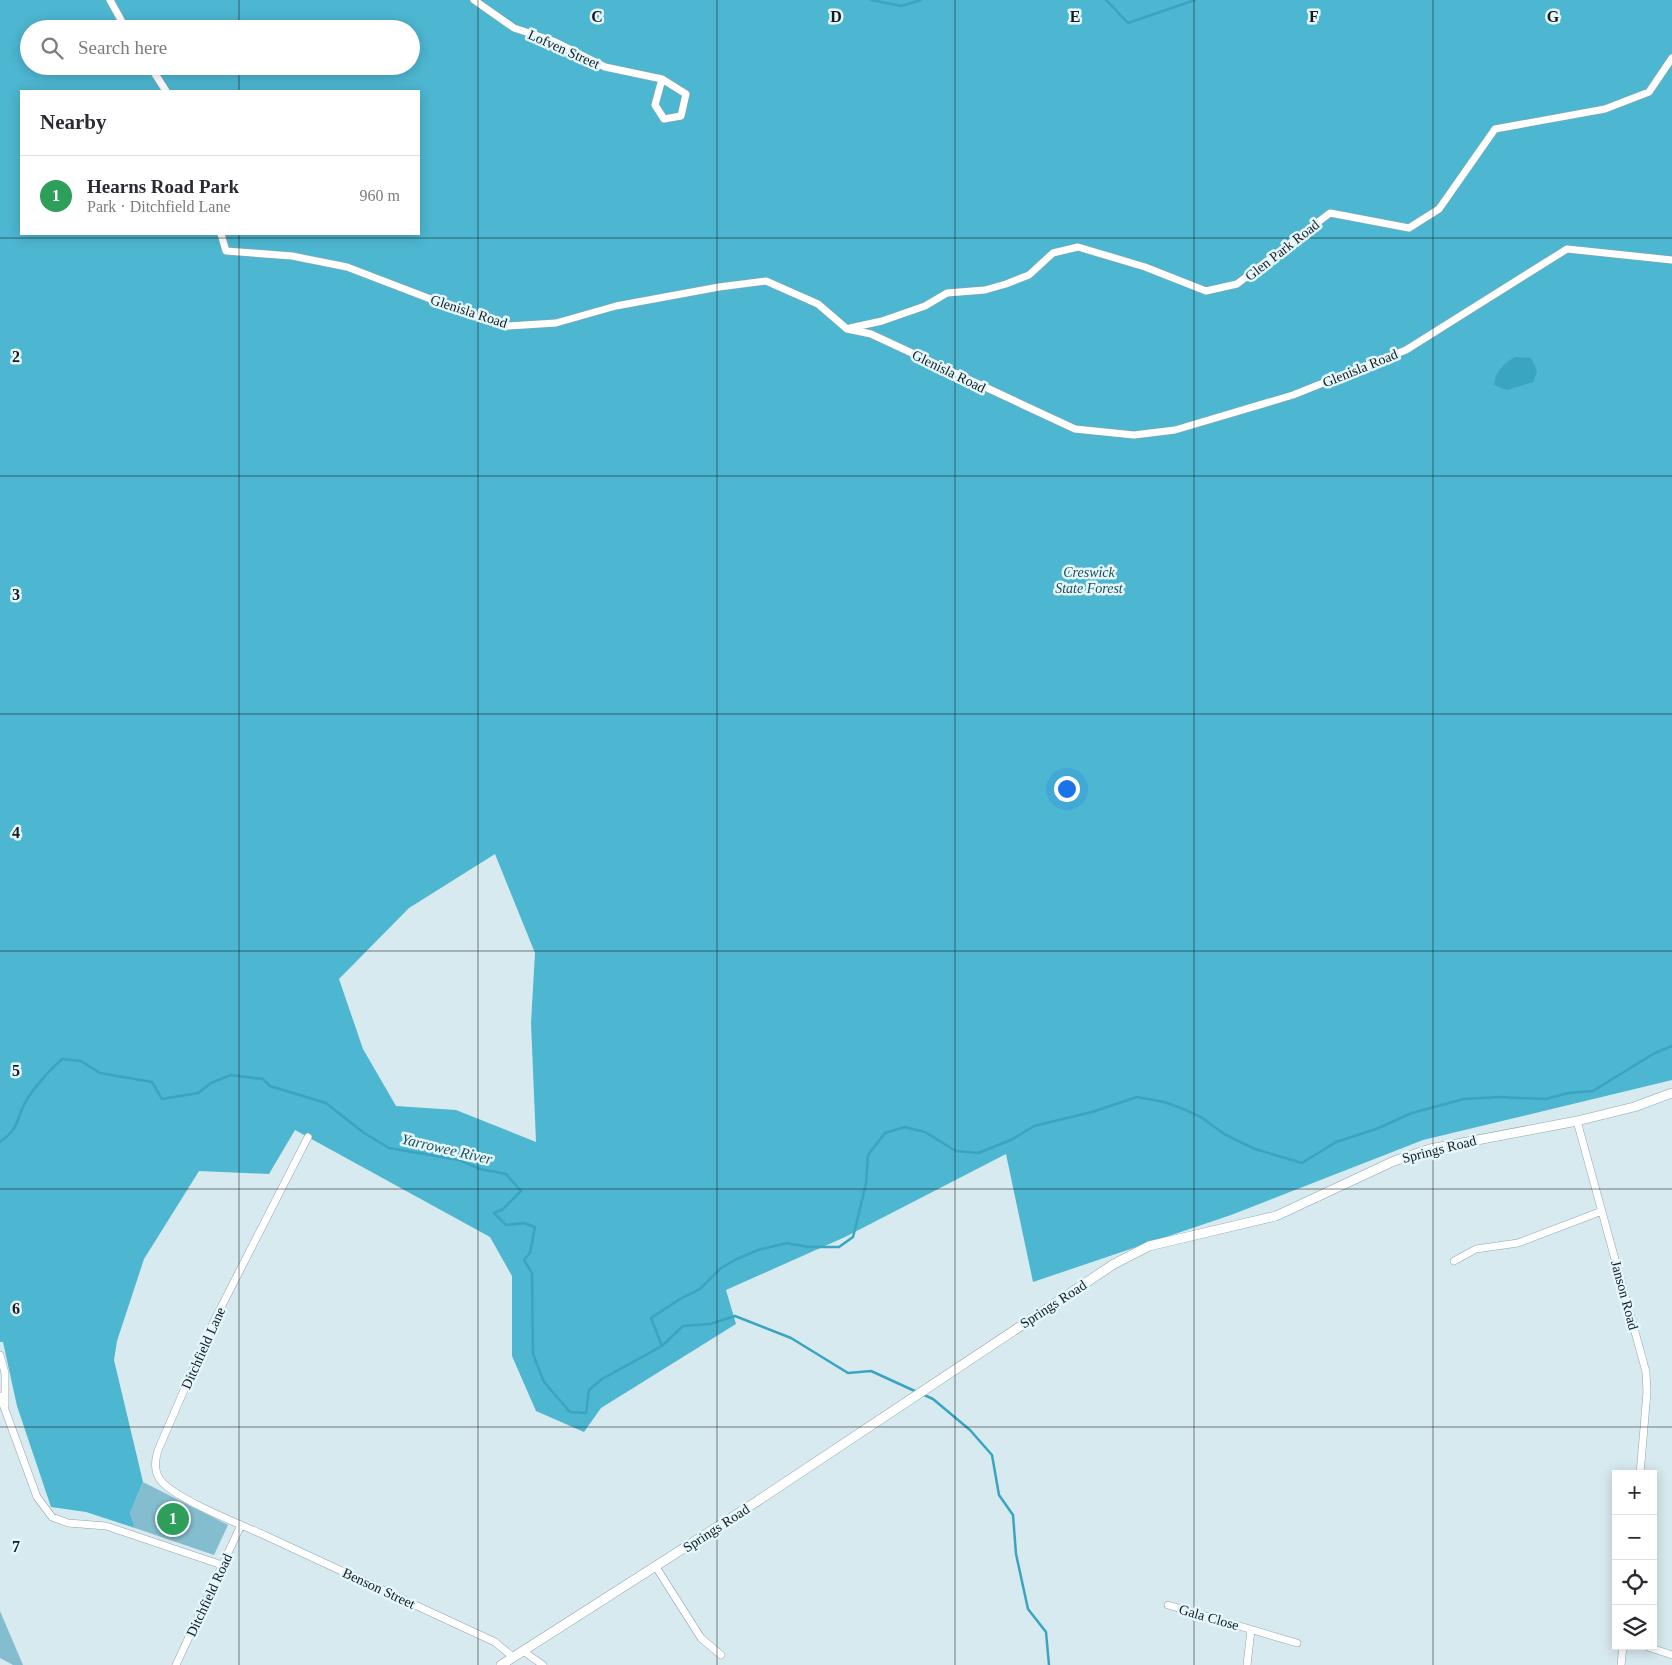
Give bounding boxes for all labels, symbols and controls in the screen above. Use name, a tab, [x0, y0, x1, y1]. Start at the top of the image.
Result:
text: C	[591, 8, 603, 25]
text: D	[830, 8, 842, 25]
text: E	[1070, 8, 1080, 25]
text: F	[1309, 8, 1319, 25]
text: G	[1547, 8, 1560, 25]
search box	[20, 20, 420, 75]
street label: Lofven Street	[526, 27, 602, 72]
icon: search	[38, 34, 66, 62]
text: Search here	[78, 37, 167, 58]
text: Nearby	[40, 110, 107, 134]
text: Hearns Road Park	[87, 176, 239, 197]
text: 1	[52, 187, 60, 204]
text: 960 m	[360, 187, 400, 204]
text: Park · Ditchfield Lane	[87, 198, 231, 215]
street label: Glen Park Road	[1242, 217, 1322, 284]
street label: Glenisla Road	[429, 292, 509, 331]
street label: Glenisla Road	[910, 347, 988, 396]
street label: Glenisla Road	[1320, 347, 1400, 390]
text: 2	[12, 348, 20, 365]
park label: Creswick State Forest	[1055, 565, 1124, 596]
text: 3	[12, 586, 20, 603]
your location	[1054, 776, 1080, 802]
text: 4	[12, 824, 20, 841]
text: 5	[12, 1062, 20, 1079]
water label: Yarrowee River	[400, 1131, 494, 1167]
street label: Springs Road	[1401, 1133, 1478, 1166]
street label: Janson Road	[1608, 1259, 1641, 1331]
street label: Springs Road	[1017, 1277, 1089, 1331]
text: 6	[12, 1300, 20, 1317]
street label: Ditchfield Lane	[179, 1305, 228, 1392]
map controls	[1612, 1470, 1657, 1650]
button: +	[1612, 1470, 1657, 1515]
pin: 1	[157, 1500, 189, 1538]
street label: Springs Road	[680, 1501, 752, 1555]
button: −	[1612, 1515, 1657, 1560]
text: 7	[12, 1538, 20, 1555]
street label: Ditchfield Road	[184, 1551, 235, 1639]
button: locate	[1612, 1560, 1657, 1605]
street label: Benson Street	[340, 1565, 417, 1612]
street label: Gala Close	[1177, 1602, 1241, 1633]
button: layers	[1612, 1605, 1657, 1650]

